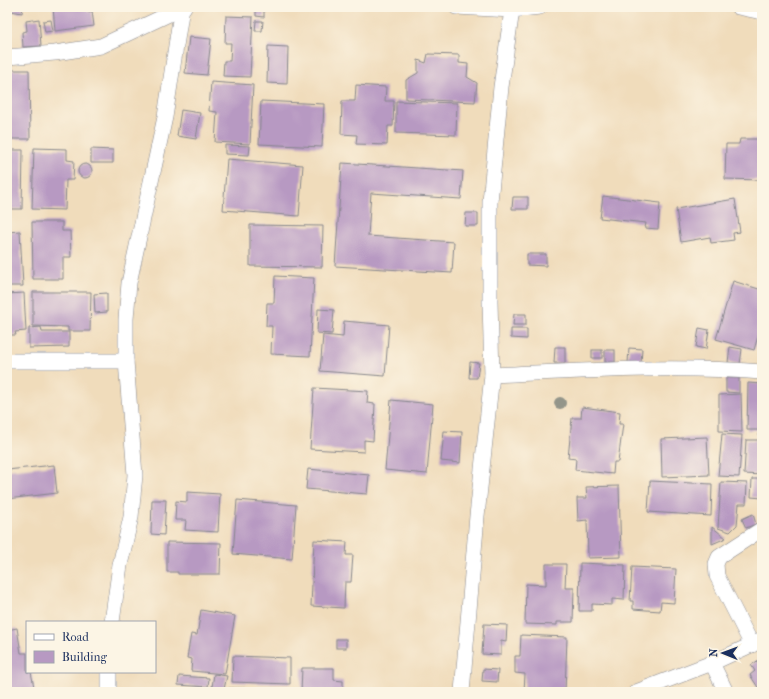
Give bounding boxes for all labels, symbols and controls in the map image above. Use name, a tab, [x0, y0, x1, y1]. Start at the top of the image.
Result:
legend	[26, 621, 156, 673]
text: Road	[62, 630, 89, 644]
north arrow	[703, 633, 743, 673]
text: N	[707, 648, 720, 657]
text: Building	[62, 650, 107, 664]

